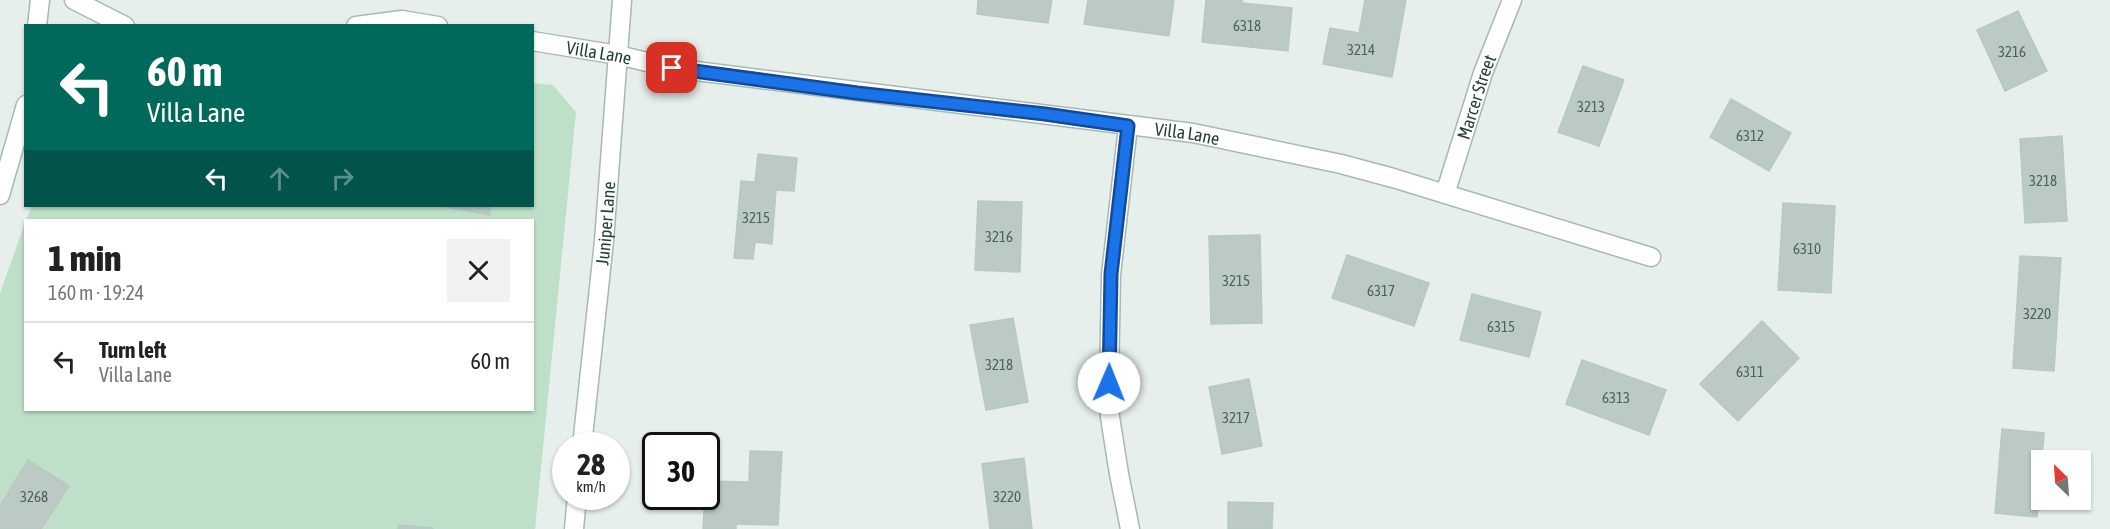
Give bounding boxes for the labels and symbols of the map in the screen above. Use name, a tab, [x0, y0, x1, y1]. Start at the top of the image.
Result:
house number: 6318	[1233, 17, 1261, 34]
street label: Villa Lane	[565, 36, 634, 68]
house number: 3214	[1347, 41, 1375, 58]
pin	[646, 42, 697, 93]
house number: 3216	[1998, 43, 2026, 60]
street label: Marcer Street	[1452, 51, 1500, 142]
house number: 3213	[1577, 98, 1605, 115]
street label: Villa Lane	[1153, 118, 1222, 149]
house number: 6312	[1736, 127, 1764, 144]
house number: 3218	[2029, 172, 2057, 189]
street label: Juniper Lane	[591, 180, 619, 266]
house number: 3215	[742, 209, 770, 226]
house number: 3216	[985, 228, 1013, 245]
house number: 6310	[1793, 240, 1821, 257]
house number: 3215	[1222, 272, 1250, 289]
house number: 6317	[1367, 282, 1395, 299]
house number: 3220	[2023, 305, 2051, 322]
house number: 6315	[1487, 318, 1515, 335]
position arrow	[1077, 351, 1141, 415]
house number: 3218	[985, 356, 1013, 373]
house number: 6311	[1736, 363, 1764, 380]
house number: 6313	[1602, 389, 1630, 406]
house number: 3217	[1222, 409, 1250, 426]
speed limit sign: 30	[642, 432, 720, 510]
north arrow	[2031, 450, 2091, 510]
house number: 3268	[20, 488, 48, 505]
house number: 3220	[993, 488, 1021, 505]

